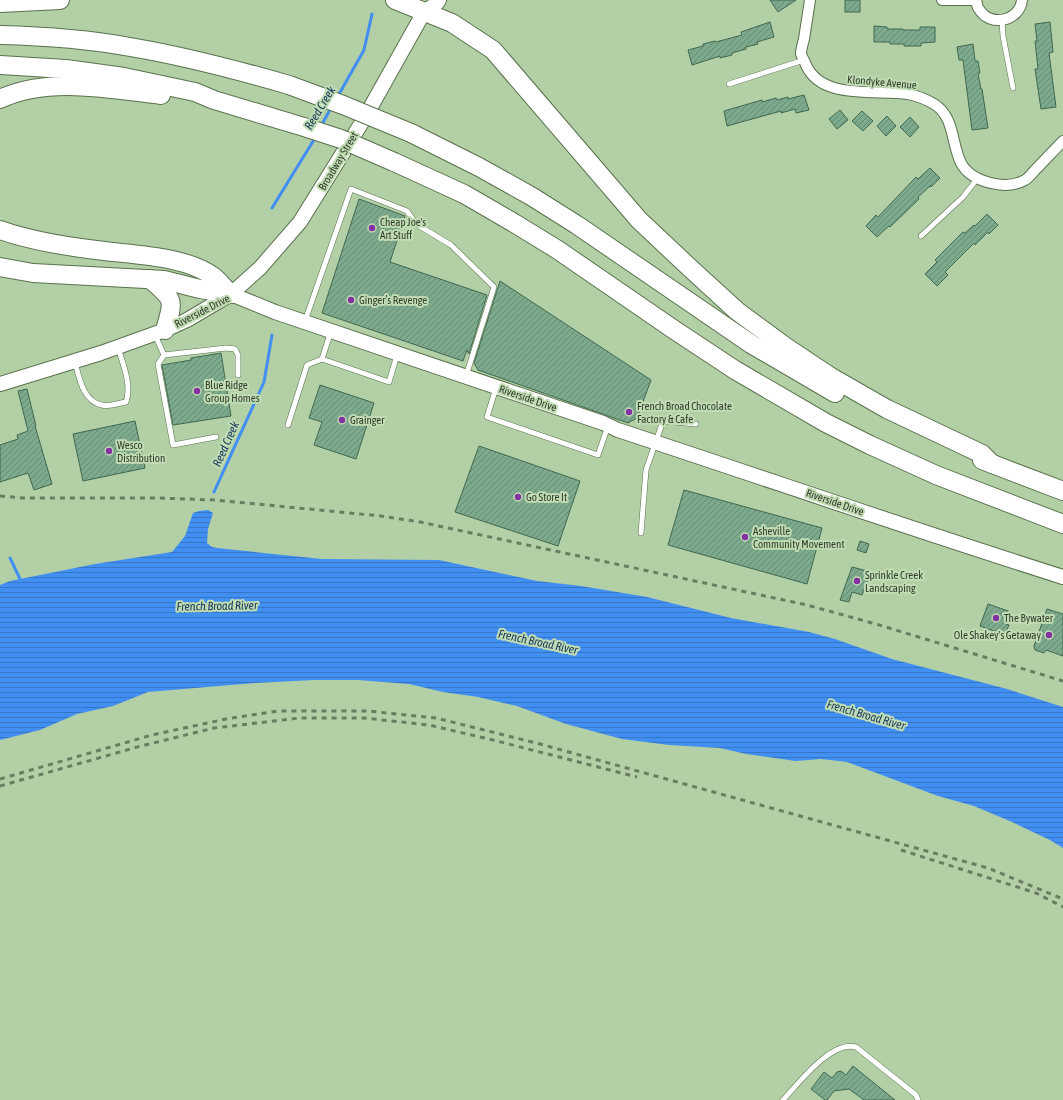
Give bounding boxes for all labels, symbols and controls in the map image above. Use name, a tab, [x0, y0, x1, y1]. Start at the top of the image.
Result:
street label: Klondyke Avenue	[847, 73, 917, 91]
water label: Reed Creek	[302, 83, 339, 132]
street label: Broadway Street	[316, 130, 360, 192]
place label: Cheap Joe's Art Stuff	[380, 216, 426, 241]
marker: Cheap Joe's Art Stuff	[367, 223, 377, 233]
street label: Riverside Drive	[172, 292, 232, 330]
place label: Ginger’s Revenge	[359, 294, 427, 306]
marker: Ginger’s Revenge	[346, 295, 356, 305]
place label: Blue Ridge Group Homes	[205, 379, 260, 404]
street label: Riverside Drive	[498, 383, 558, 413]
marker: Blue Ridge Group Homes	[192, 386, 202, 396]
place label: French Broad Chocolate Factory & Cafe	[637, 400, 732, 425]
marker: French Broad Chocolate Factory & Cafe	[624, 407, 634, 417]
place label: Grainger	[350, 414, 385, 426]
marker: Grainger	[337, 415, 347, 425]
water label: Reed Creek	[210, 418, 243, 469]
place label: Wesco Distribution	[117, 439, 165, 464]
marker: Wesco Distribution	[104, 446, 114, 456]
street label: Riverside Drive	[805, 487, 865, 517]
place label: Go Store It	[526, 491, 567, 503]
marker: Go Store It	[513, 492, 523, 502]
place label: Asheville Community Movement	[753, 525, 845, 550]
marker: Asheville Community Movement	[740, 532, 750, 542]
place label: Sprinkle Creek Landscaping	[865, 569, 923, 594]
marker: Sprinkle Creek Landscaping	[852, 576, 862, 586]
water label: French Broad River	[176, 598, 258, 614]
place label: The Bywater	[1004, 612, 1054, 624]
marker: The Bywater	[991, 613, 1001, 623]
water label: French Broad River	[497, 627, 579, 657]
place label: Ole Shakey's Getaway	[954, 629, 1041, 641]
marker: Ole Shakey's Getaway	[1044, 630, 1054, 640]
water label: French Broad River	[825, 697, 907, 733]

